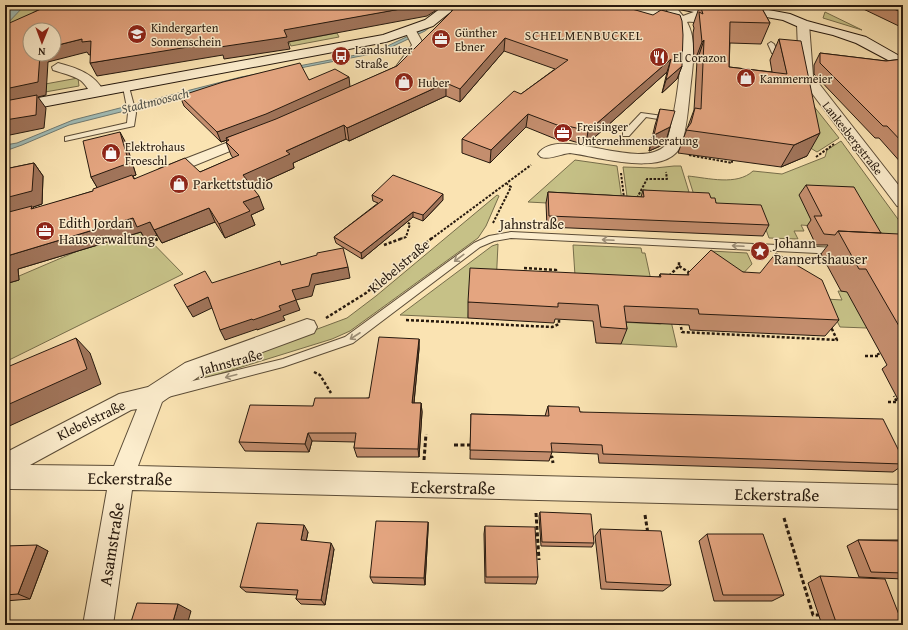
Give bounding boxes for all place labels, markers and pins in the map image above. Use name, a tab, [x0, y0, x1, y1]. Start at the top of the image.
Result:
place label: Kindergarten Sonnenschein	[151, 19, 221, 50]
school or university icon: Kindergarten Sonnenschein	[126, 23, 148, 45]
place label: Günther Ebner	[455, 24, 497, 55]
office icon: Günther Ebner	[430, 28, 452, 50]
place label: Landshuter Straße	[355, 41, 413, 72]
bus stop icon: Landshuter Straße	[330, 45, 352, 67]
restaurant icon: El Corazon	[648, 46, 670, 68]
place label: El Corazon	[673, 49, 727, 66]
shop icon: Kammermeier	[735, 67, 757, 89]
place label: Kammermeier	[760, 70, 832, 87]
shop icon: Huber	[393, 71, 415, 93]
place label: Huber	[418, 74, 449, 91]
place label: Freisinger Unternehmensberatung	[577, 118, 698, 149]
office icon: Freisinger Unternehmensberatung	[552, 122, 574, 144]
place label: Elektrohaus Froeschl	[125, 138, 185, 169]
shop icon: Elektrohaus Froeschl	[100, 142, 122, 164]
shop icon: Parkettstudio	[168, 173, 190, 195]
place label: Parkettstudio	[193, 174, 273, 194]
place label: Edith Jordan Hausverwaltung	[59, 213, 155, 249]
office icon: Edith Jordan Hausverwaltung	[34, 220, 56, 242]
place label: Johann Rannertshauser	[772, 233, 867, 269]
place icon: Johann Rannertshauser	[749, 240, 771, 262]

